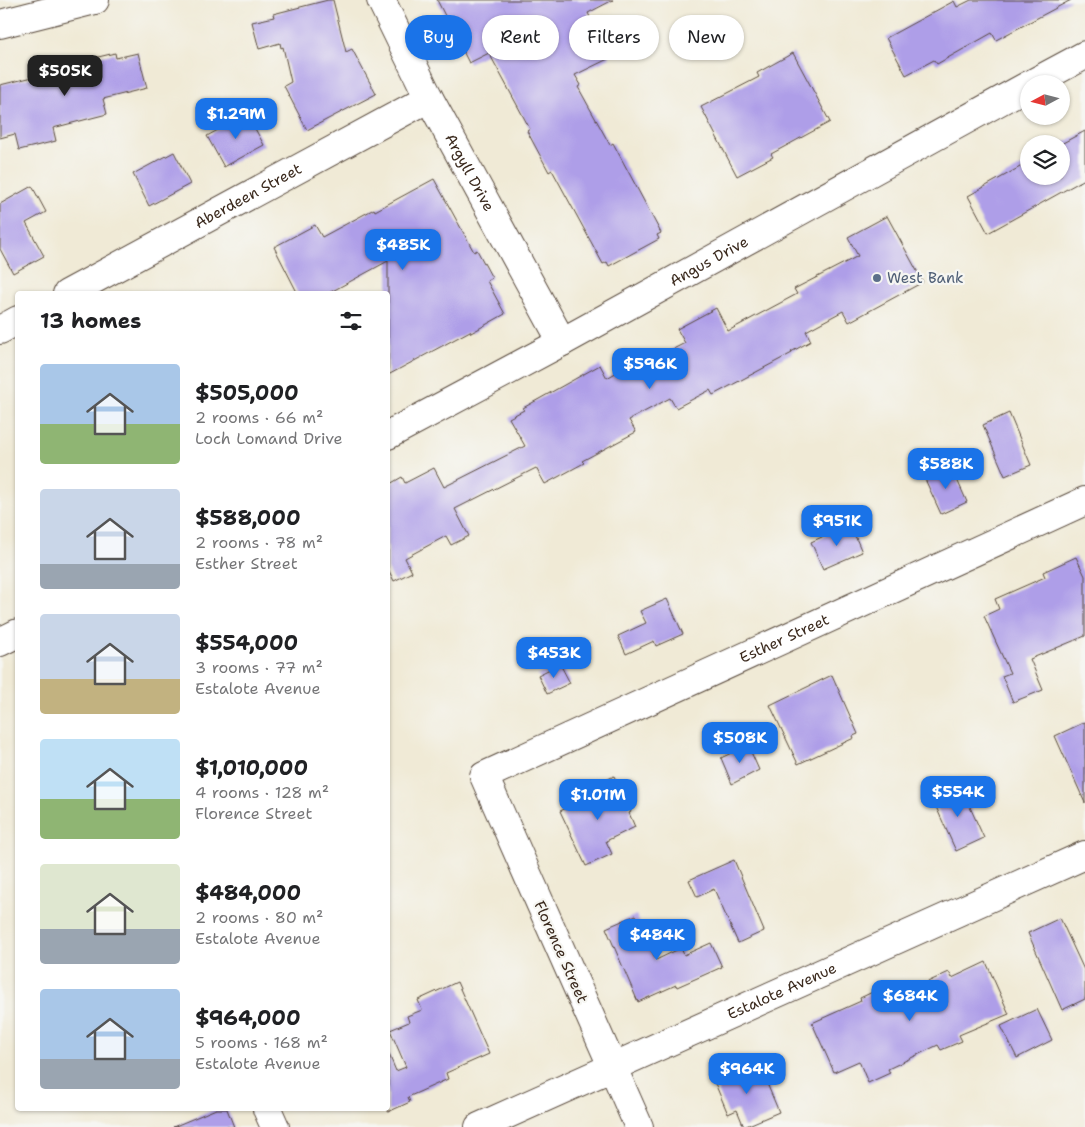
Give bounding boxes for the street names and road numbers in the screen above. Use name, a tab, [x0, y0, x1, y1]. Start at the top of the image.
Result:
street label: Argyll Drive	[440, 130, 499, 215]
street label: Aberdeen Street	[191, 159, 305, 233]
street label: Angus Drive	[666, 231, 752, 291]
street label: Esther Street	[736, 609, 832, 668]
street label: Florence Street	[529, 898, 593, 1006]
street label: Estalote Avenue	[724, 958, 840, 1024]

